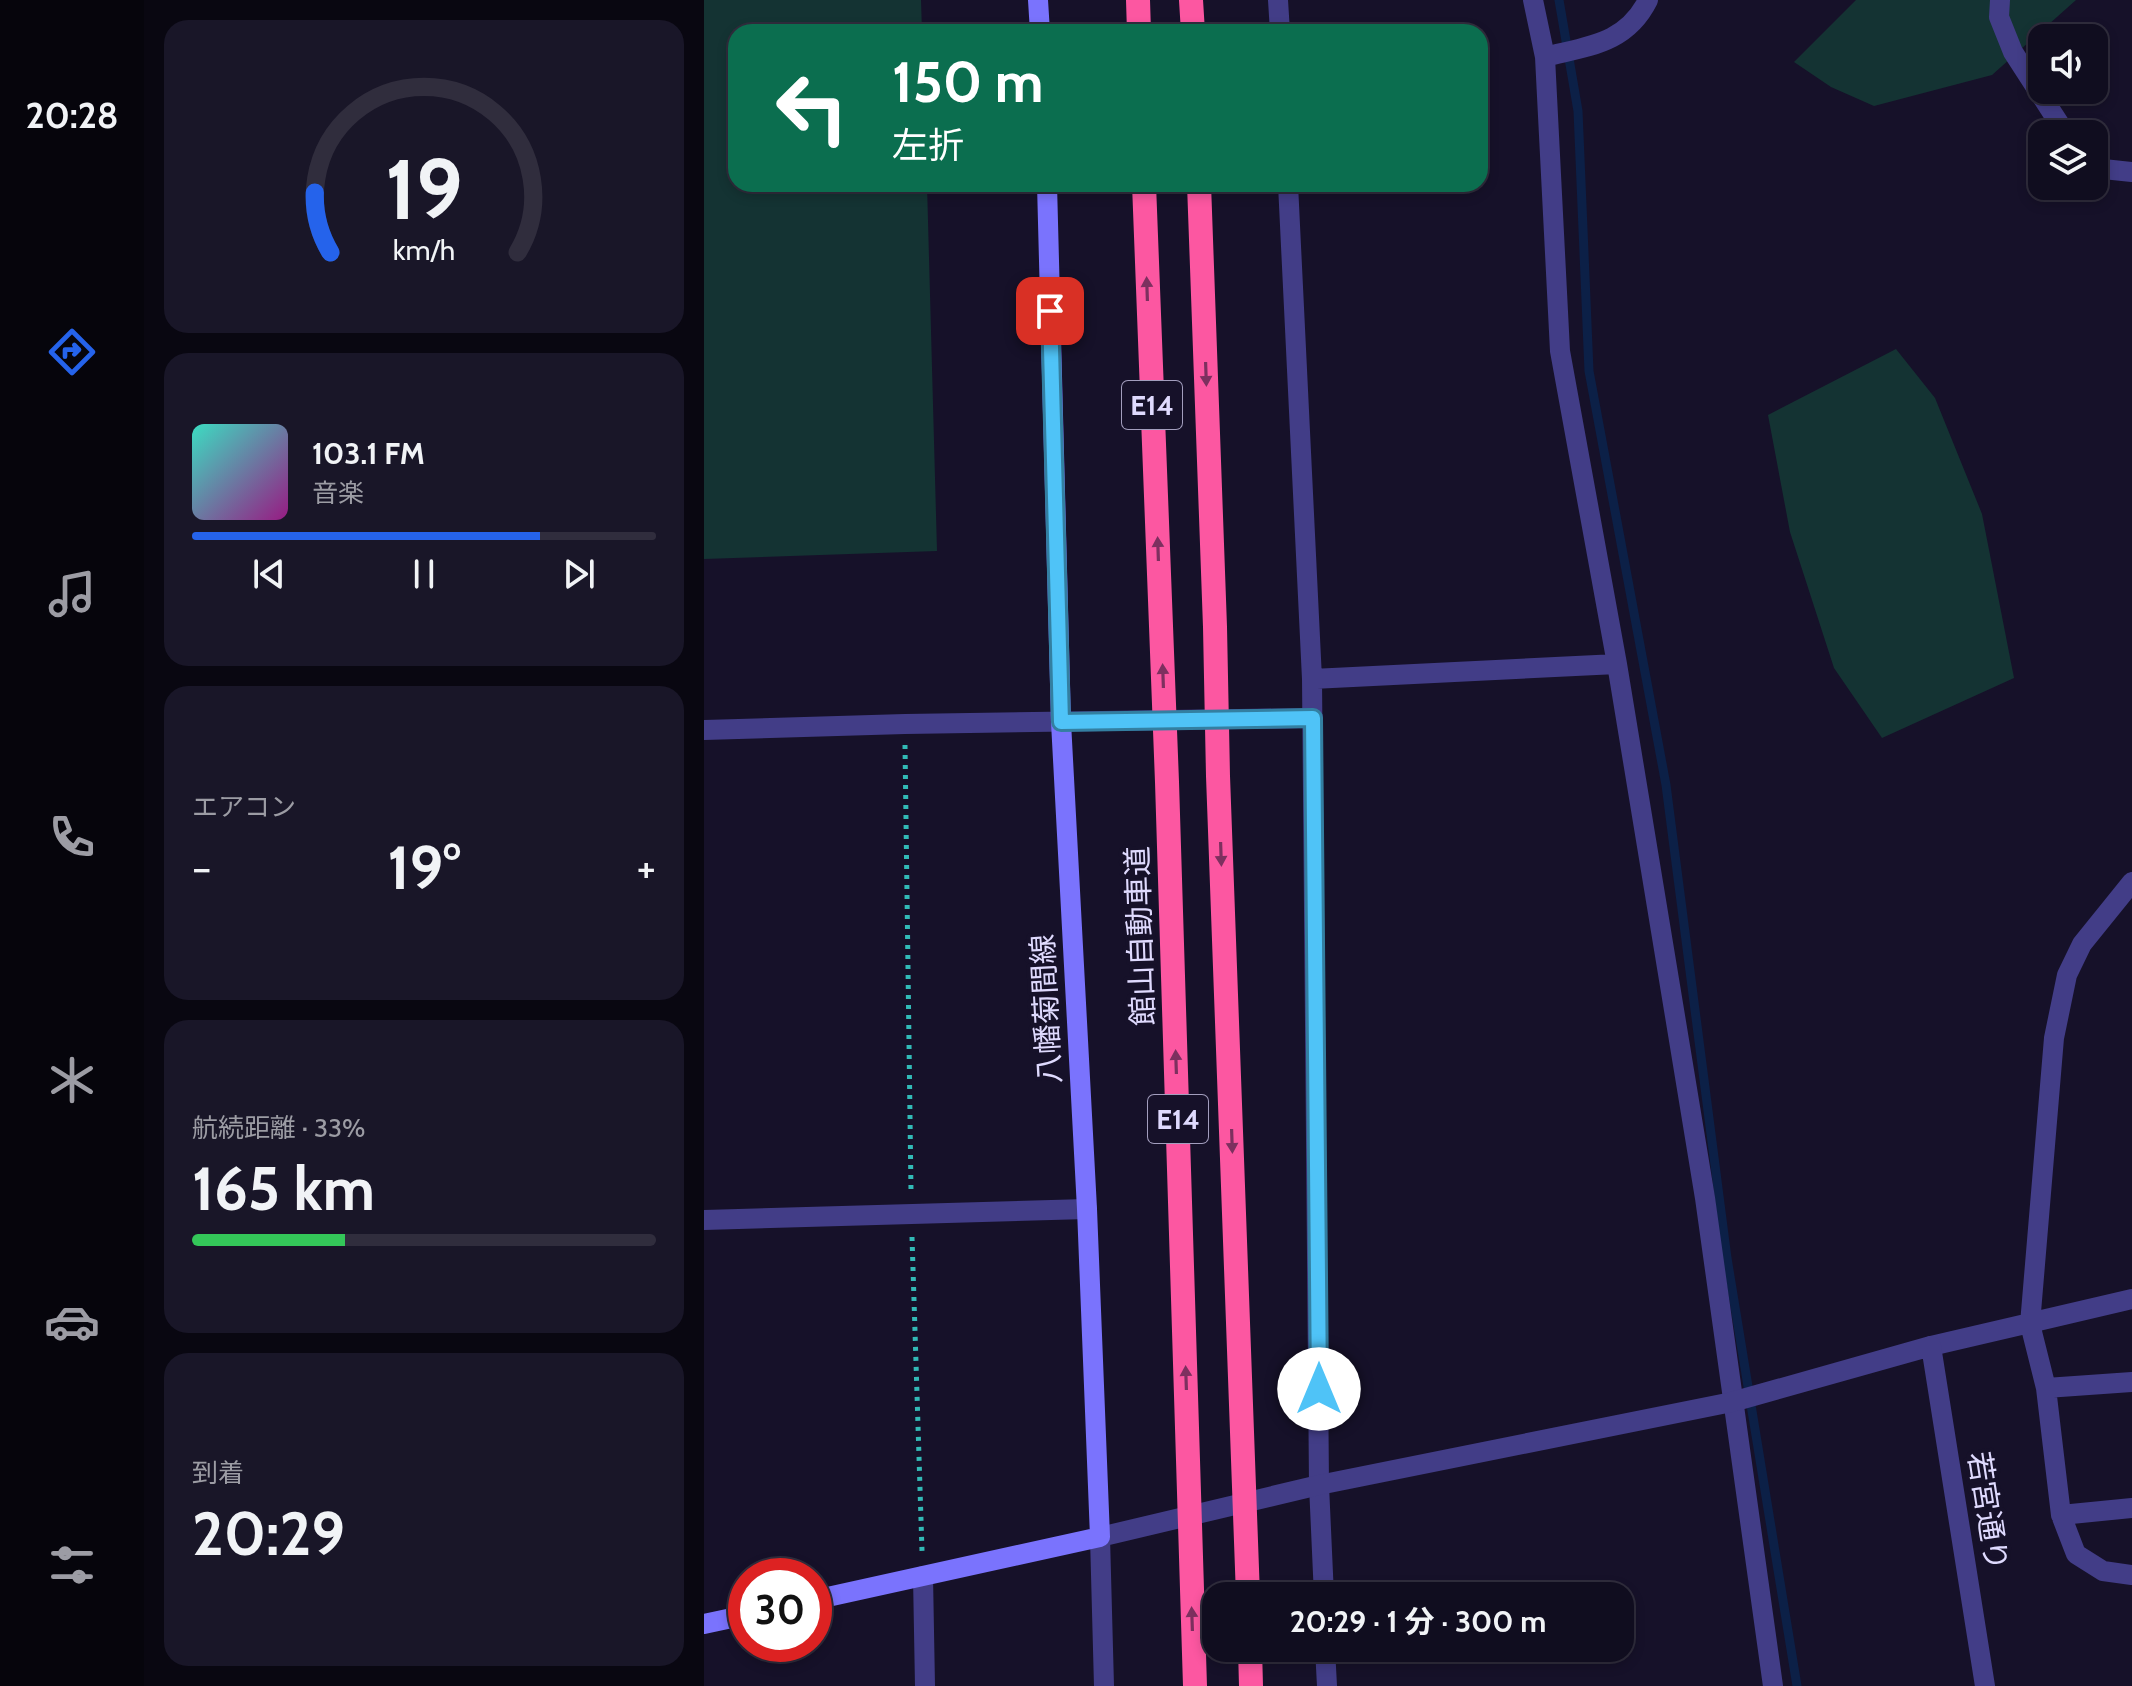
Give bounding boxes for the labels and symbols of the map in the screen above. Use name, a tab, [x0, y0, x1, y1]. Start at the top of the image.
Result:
one-way arrow	[1141, 276, 1154, 301]
pin	[1016, 277, 1084, 345]
one-way arrow	[1199, 362, 1212, 387]
road number: E14	[1122, 381, 1182, 429]
one-way arrow	[1151, 536, 1164, 561]
one-way arrow	[1156, 663, 1169, 688]
one-way arrow	[1214, 842, 1227, 867]
street label: 館山自動車道	[1118, 845, 1162, 1027]
street label: 八幡菊間線	[1024, 933, 1068, 1085]
one-way arrow	[1170, 1049, 1182, 1074]
road number: E14	[1148, 1095, 1208, 1143]
one-way arrow	[1225, 1129, 1238, 1154]
position arrow	[1277, 1347, 1361, 1431]
one-way arrow	[1180, 1365, 1193, 1390]
street label: 若宮通り	[1960, 1449, 2016, 1573]
speed limit sign: 30	[728, 1558, 832, 1662]
one-way arrow	[1186, 1606, 1199, 1631]

